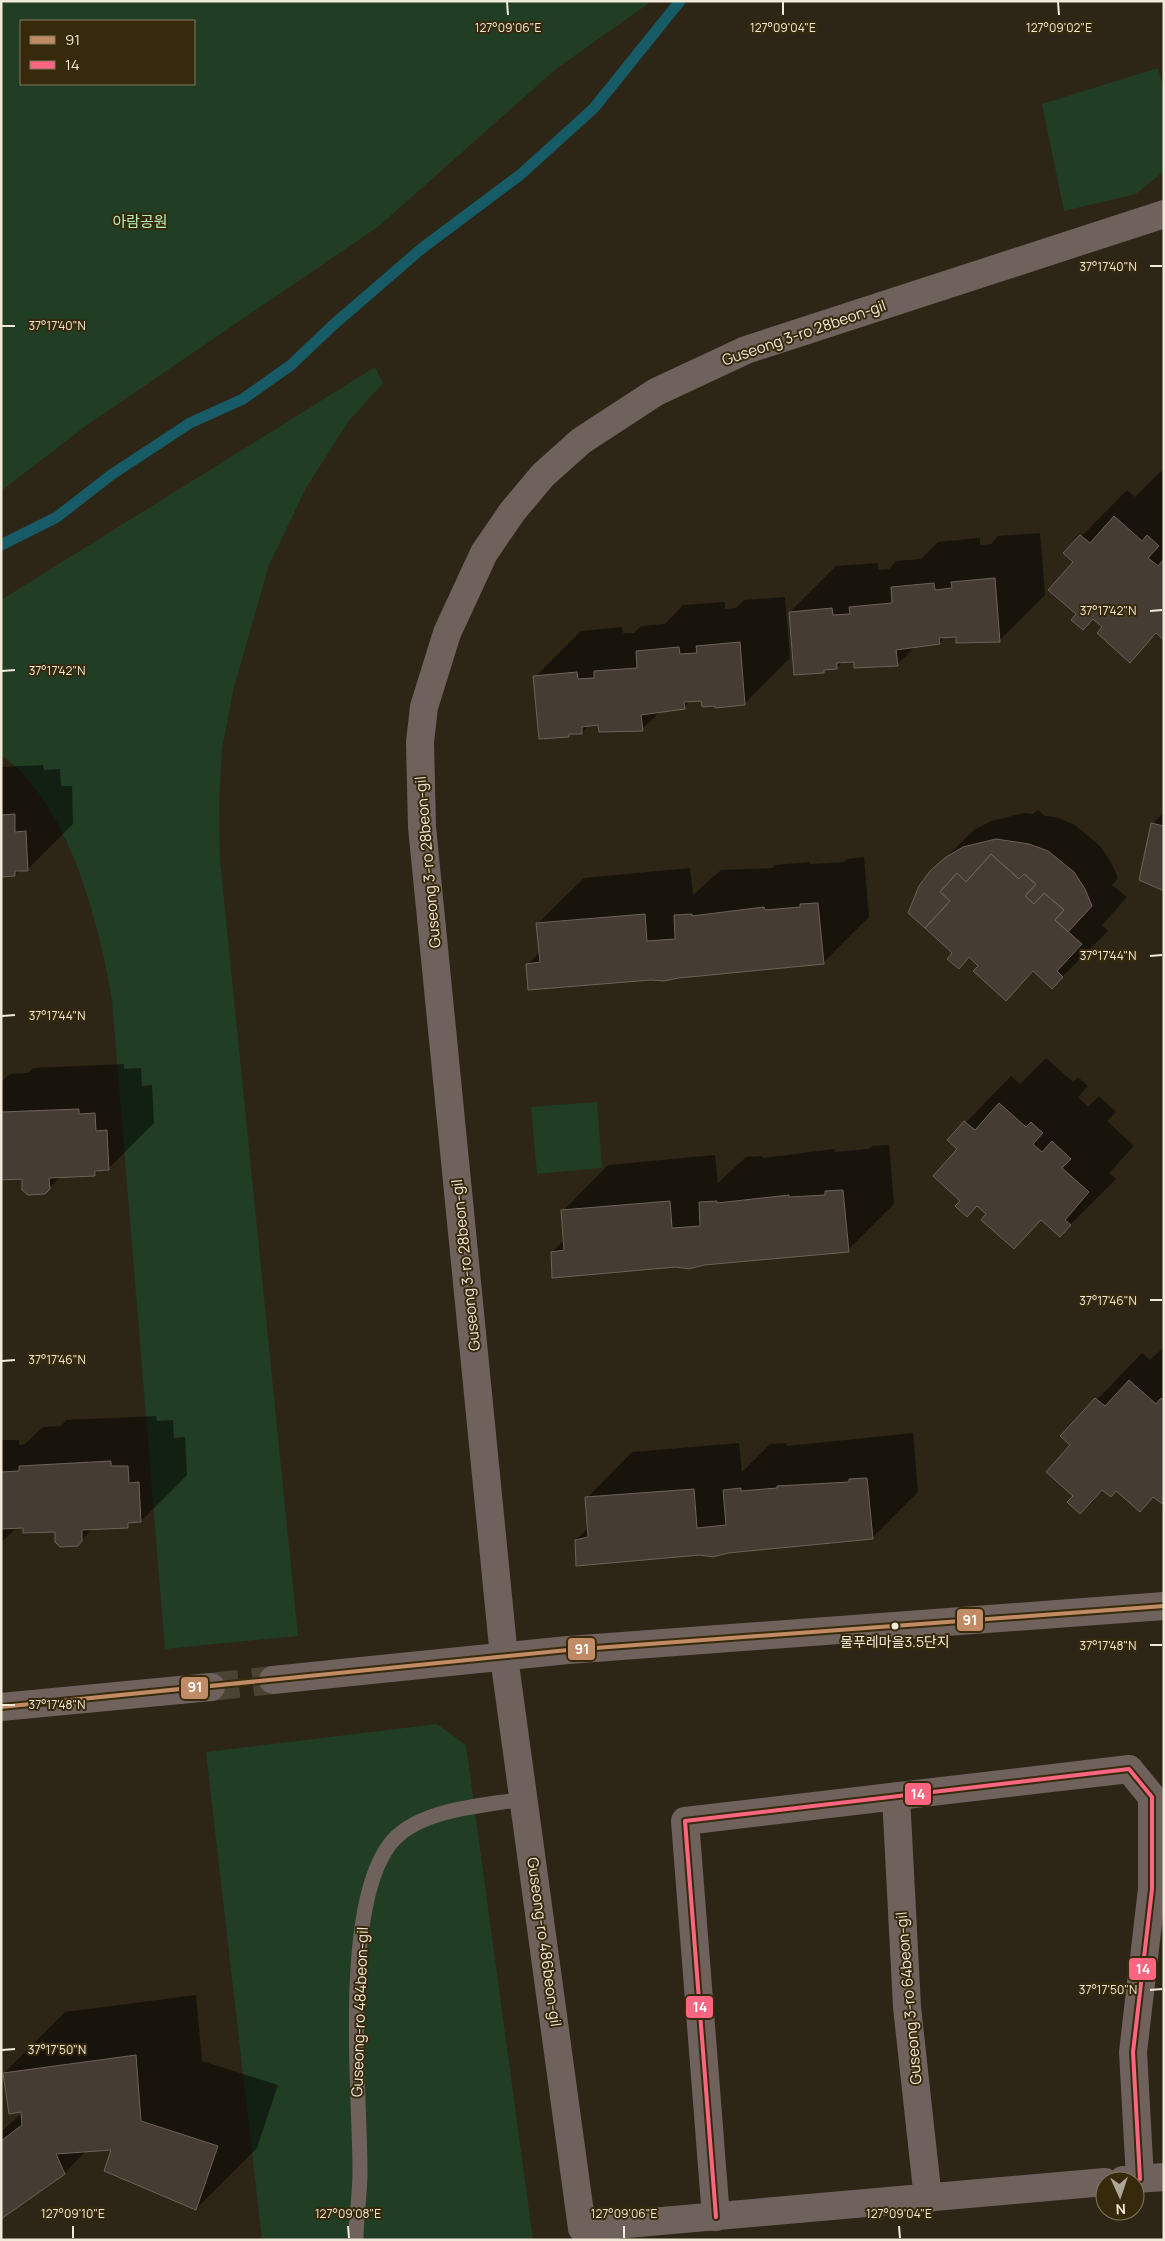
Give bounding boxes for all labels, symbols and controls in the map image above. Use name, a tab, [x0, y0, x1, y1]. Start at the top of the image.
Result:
text: 127°09'06"E	[475, 19, 541, 36]
text: 127°09'04"E	[750, 19, 816, 36]
text: 127°09'02"E	[1026, 19, 1092, 36]
legend	[20, 20, 195, 85]
text: 91	[65, 29, 80, 50]
text: 14	[65, 54, 80, 75]
park label: 아람공원	[112, 211, 168, 232]
text: 37°17'40"N	[1079, 258, 1137, 275]
street label: Guseong 3-ro 28beon-gil	[719, 295, 889, 371]
text: 37°17'40"N	[28, 317, 86, 334]
text: 37°17'42"N	[1080, 602, 1136, 619]
text: 37°17'42"N	[29, 662, 85, 679]
street label: Guseong 3-ro 28beon-gil	[410, 775, 445, 949]
text: 37°17'44"N	[1080, 947, 1136, 964]
text: 37°17'44"N	[29, 1007, 85, 1024]
street label: Guseong 3-ro 28beon-gil	[446, 1178, 485, 1352]
text: 37°17'46"N	[1079, 1292, 1137, 1309]
text: 37°17'46"N	[28, 1351, 86, 1368]
line badge: 91	[956, 1608, 984, 1632]
text: 91	[963, 1610, 977, 1629]
marker: 물푸레마을3.5단지	[890, 1621, 900, 1631]
place label: 물푸레마을3.5단지	[840, 1632, 950, 1651]
line badge: 91	[567, 1637, 596, 1661]
text: 37°17'48"N	[1080, 1637, 1136, 1654]
text: 91	[575, 1639, 589, 1658]
line badge: 91	[180, 1676, 209, 1700]
text: 91	[188, 1677, 202, 1696]
text: 37°17'48"N	[29, 1696, 85, 1713]
line badge: 14	[904, 1782, 932, 1806]
text: 14	[911, 1784, 925, 1803]
street label: Guseong-ro 486beon-gil	[522, 1856, 567, 2028]
street label: Guseong 3-ro 64beon-gil	[890, 1911, 927, 2085]
street label: Guseong-ro 484beon-gil	[346, 1927, 373, 2097]
line badge: 14	[1128, 1957, 1157, 1981]
text: 14	[1136, 1959, 1150, 1978]
text: 37°17'50"N	[1079, 1981, 1137, 1998]
line badge: 14	[685, 1995, 714, 2019]
text: 14	[693, 1997, 707, 2016]
text: 37°17'50"N	[28, 2041, 86, 2058]
north arrow	[1095, 2171, 1145, 2221]
text: N	[1115, 2200, 1126, 2219]
text: 127°09'10"E	[41, 2205, 105, 2222]
text: 127°09'08"E	[315, 2205, 381, 2222]
text: 127°09'06"E	[591, 2205, 657, 2222]
text: 127°09'04"E	[866, 2205, 932, 2222]

